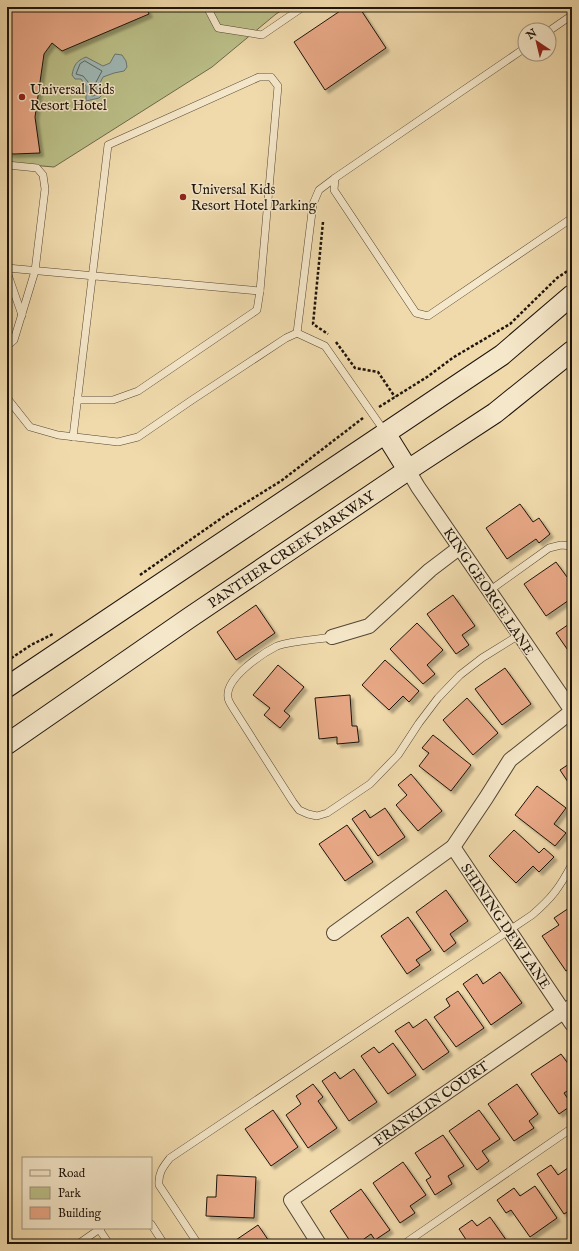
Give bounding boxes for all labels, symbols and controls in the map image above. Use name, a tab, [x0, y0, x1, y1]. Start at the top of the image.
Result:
north arrow	[517, 22, 557, 62]
text: N	[523, 26, 540, 44]
place label: Universal Kids Resort Hotel	[30, 81, 114, 115]
marker: Universal Kids Resort Hotel	[17, 92, 27, 102]
place label: Universal Kids Resort Hotel Parking	[191, 181, 317, 215]
marker: Universal Kids Resort Hotel Parking	[178, 192, 188, 202]
street label: PANTHER CREEK PARKWAY	[205, 486, 380, 612]
street label: KING GEORGE LANE	[439, 524, 538, 659]
street label: SHINING DEW LANE	[456, 860, 554, 993]
street label: FRANKLIN COURT	[371, 1057, 493, 1150]
legend	[22, 1157, 152, 1229]
text: Road	[58, 1166, 86, 1181]
text: Park	[58, 1186, 81, 1201]
text: Building	[58, 1206, 102, 1221]

